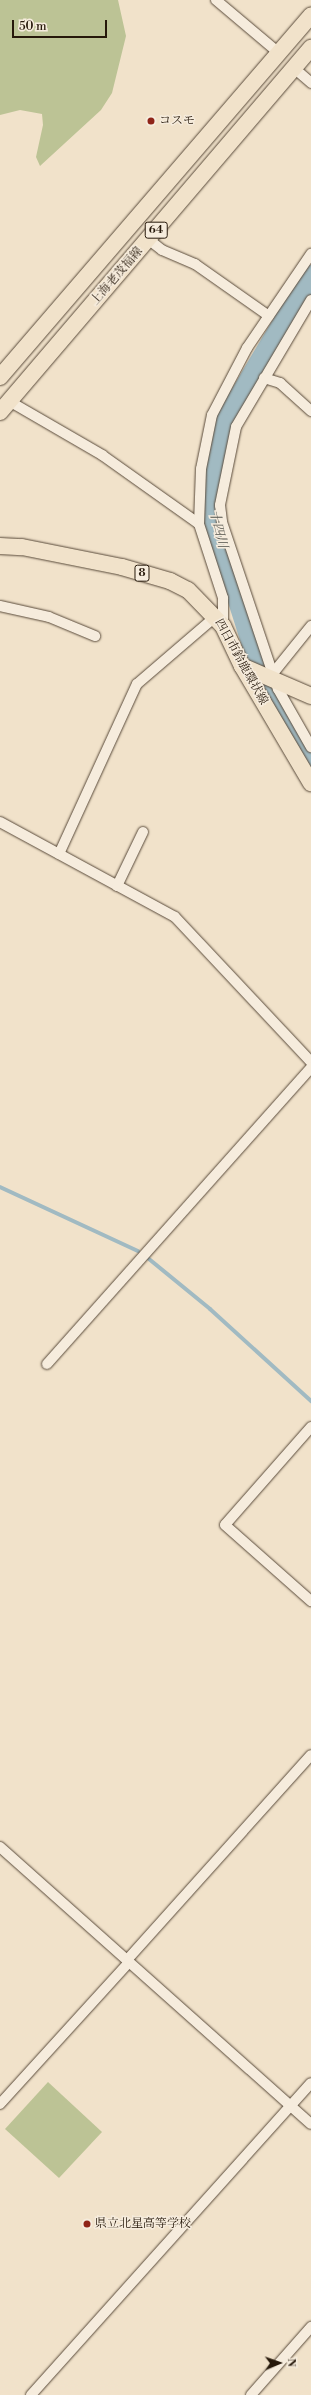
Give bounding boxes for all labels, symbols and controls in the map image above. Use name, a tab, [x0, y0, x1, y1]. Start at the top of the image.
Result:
scale bar	[14, 12, 109, 38]
text: 50 m	[19, 19, 47, 34]
place label: コスモ	[159, 114, 195, 128]
marker: コスモ	[146, 116, 156, 126]
road number: 64	[144, 221, 168, 239]
street label: 上海老茂福線	[88, 244, 146, 308]
water label: 十四川	[206, 508, 230, 550]
road number: 8	[134, 564, 150, 582]
street label: 四日市鈴鹿環状線	[211, 617, 271, 707]
place label: 県立北星高等学校	[95, 2217, 191, 2231]
marker: 県立北星高等学校	[82, 2219, 92, 2229]
north arrow	[259, 2343, 299, 2383]
text: N	[284, 2358, 298, 2367]

